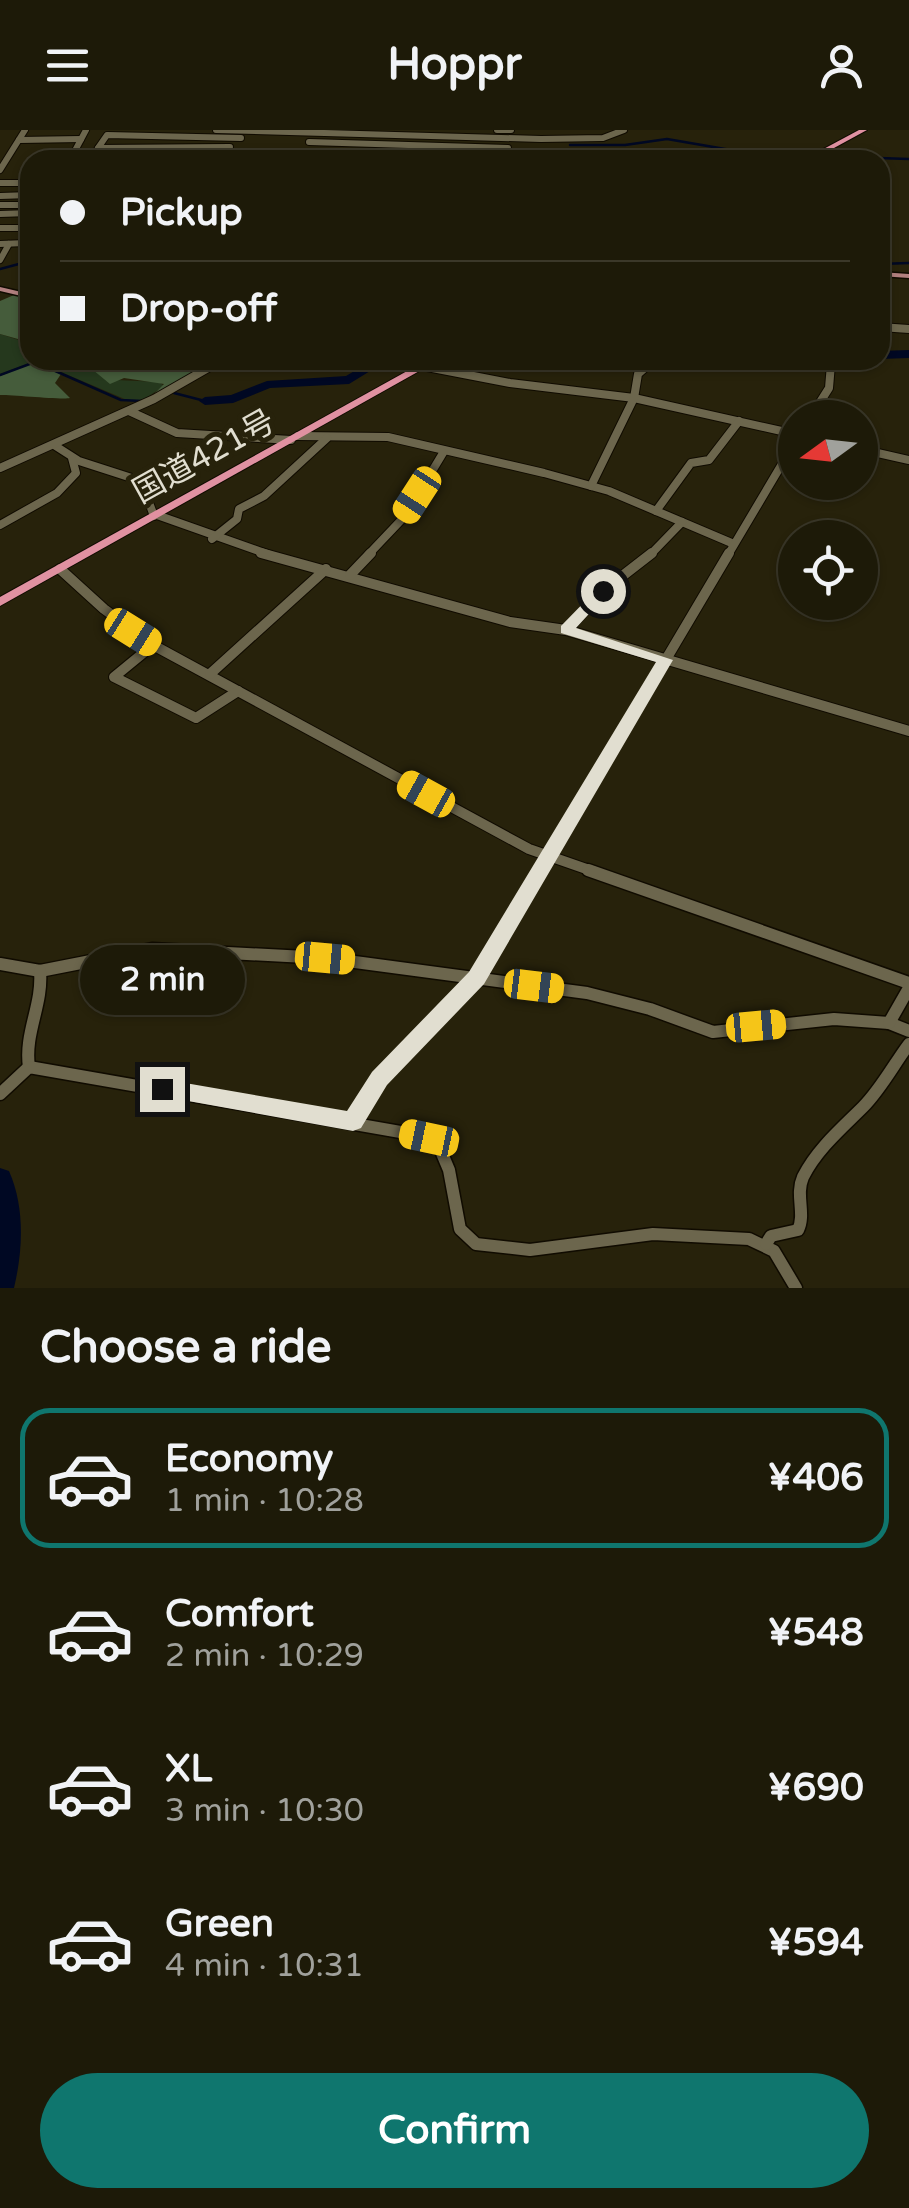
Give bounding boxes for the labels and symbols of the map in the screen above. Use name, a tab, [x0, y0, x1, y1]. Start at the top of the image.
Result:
north arrow	[778, 400, 878, 500]
street label: 国道421号	[126, 402, 282, 512]
car	[388, 462, 446, 528]
route start	[581, 569, 626, 614]
car	[100, 603, 166, 661]
car	[392, 766, 460, 822]
car	[294, 940, 356, 976]
callout: 2 min	[80, 944, 244, 1014]
car	[502, 967, 566, 1005]
car	[725, 1008, 787, 1044]
route end	[140, 1067, 185, 1112]
car	[397, 1117, 461, 1159]

